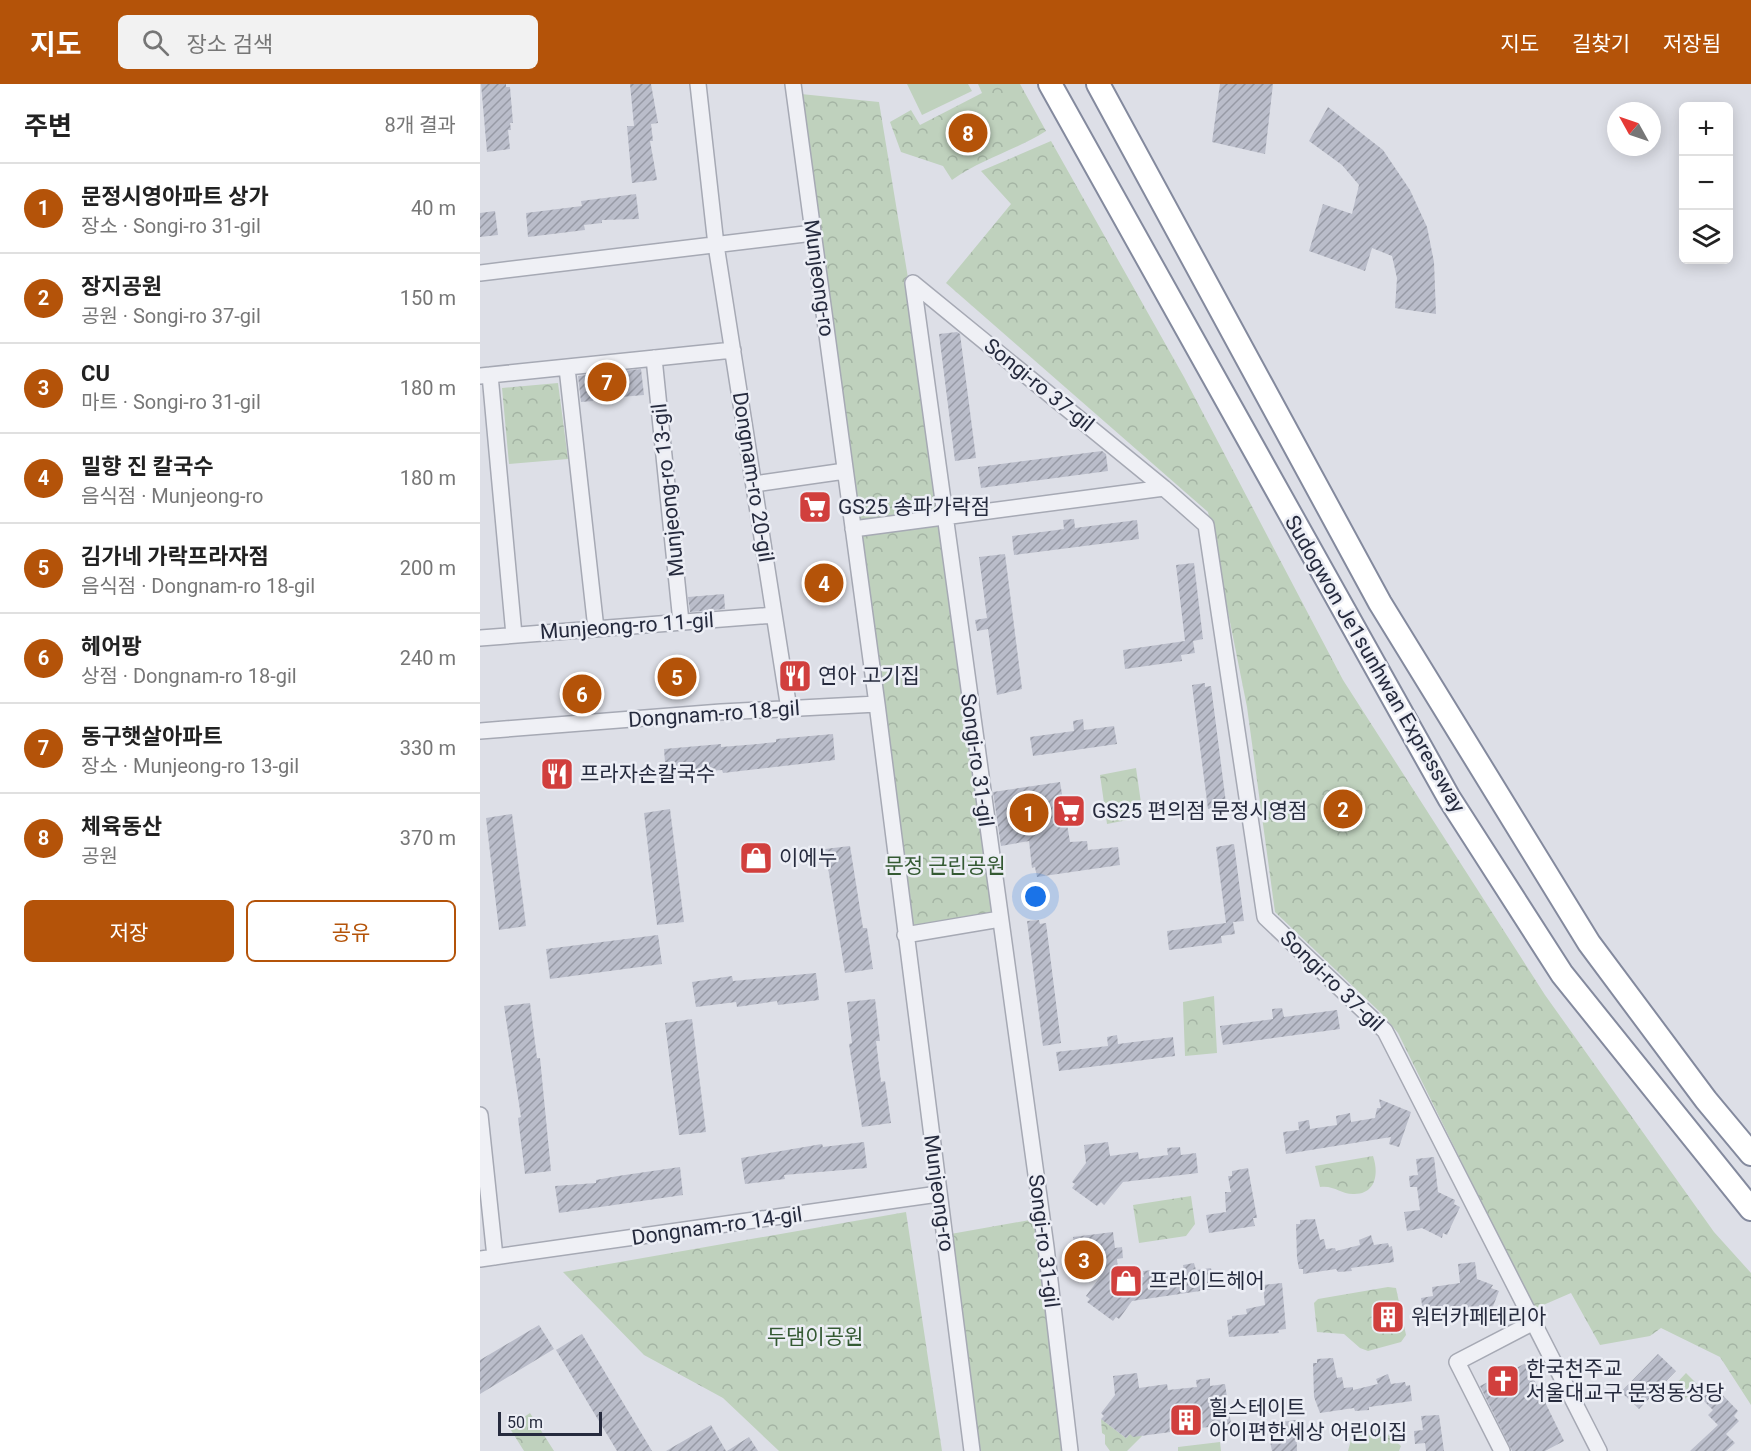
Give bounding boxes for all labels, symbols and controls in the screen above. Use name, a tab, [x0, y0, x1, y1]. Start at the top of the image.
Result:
search box	[118, 15, 538, 69]
icon: search	[139, 26, 172, 59]
text: 지도	[30, 28, 82, 61]
text: 장소 검색	[187, 32, 273, 57]
text: 지도	[1500, 32, 1539, 56]
text: 길찾기	[1572, 32, 1630, 56]
text: 저장됨	[1663, 32, 1721, 56]
north arrow	[1607, 102, 1661, 156]
map controls	[1679, 102, 1733, 264]
button: +	[1679, 102, 1733, 156]
pin: 8	[948, 110, 988, 156]
text: 주변	[24, 111, 72, 141]
text: 8개 결과	[385, 113, 456, 137]
button: −	[1679, 156, 1733, 210]
text: 문정시영아파트 상가	[81, 184, 269, 209]
text: 1	[38, 196, 49, 220]
text: 40 m	[411, 196, 456, 220]
button: layers	[1679, 210, 1733, 264]
text: 장소 · Songi-ro 31-gil	[81, 214, 261, 238]
street label: Munjeong-ro	[799, 218, 839, 338]
text: 장지공원	[81, 274, 162, 299]
text: 2	[38, 286, 49, 310]
text: 150 m	[400, 286, 456, 310]
text: 공원 · Songi-ro 37-gil	[81, 304, 261, 328]
street label: Songi-ro 37-gil	[979, 333, 1099, 437]
pin: 7	[588, 360, 626, 404]
text: CU	[81, 361, 110, 386]
text: 3	[38, 376, 49, 400]
text: 180 m	[400, 376, 456, 400]
text: 마트 · Songi-ro 31-gil	[81, 390, 261, 414]
street label: Dongnam-ro 20-gil	[728, 390, 778, 564]
street label: Munjeong-ro 13-gil	[647, 402, 689, 578]
text: 밀향 진 칼국수	[81, 454, 213, 479]
text: 4	[38, 466, 49, 490]
text: 180 m	[400, 466, 456, 490]
text: 음식점 · Munjeong-ro	[81, 484, 263, 508]
supermarket icon: GS25 송파가락점	[797, 489, 833, 525]
place label: GS25 송파가락점	[838, 495, 990, 519]
street label: Sudogwon Je1sunhwan Expressway	[1280, 511, 1470, 817]
text: 김가네 가락프라자점	[81, 544, 269, 569]
text: 5	[38, 556, 49, 580]
text: 200 m	[400, 556, 456, 580]
pin: 4	[804, 560, 844, 606]
text: 음식점 · Dongnam-ro 18-gil	[81, 574, 315, 598]
street label: Munjeong-ro 11-gil	[539, 608, 715, 644]
text: 헤어팡	[81, 634, 142, 659]
text: 6	[38, 646, 49, 670]
text: 240 m	[400, 646, 456, 670]
pin: 5	[658, 654, 696, 700]
restaurant icon: 연아 고기집	[777, 658, 813, 694]
text: 상점 · Dongnam-ro 18-gil	[81, 664, 297, 688]
place label: 연아 고기집	[818, 664, 920, 688]
pin: 6	[562, 672, 602, 716]
street label: Songi-ro 31-gil	[956, 692, 998, 828]
street label: Dongnam-ro 18-gil	[627, 696, 801, 732]
text: 동구햇살아파트	[81, 724, 223, 749]
text: 7	[38, 736, 49, 760]
text: 330 m	[400, 736, 456, 760]
text: 장소 · Munjeong-ro 13-gil	[81, 754, 299, 778]
restaurant icon: 프라자손칼국수	[539, 756, 575, 792]
place label: 프라자손칼국수	[580, 762, 715, 786]
pin: 2	[1324, 786, 1362, 832]
pin: 1	[1010, 790, 1048, 836]
supermarket icon: GS25 편의점 문정시영점	[1051, 793, 1087, 829]
place label: GS25 편의점 문정시영점	[1092, 799, 1307, 823]
text: 체육동산	[81, 814, 162, 839]
text: 8	[38, 826, 49, 850]
text: 370 m	[400, 826, 456, 850]
shop icon: 이에누	[738, 840, 774, 876]
text: 공원	[81, 844, 118, 868]
place label: 이에누	[779, 846, 837, 870]
park label: 문정 근린공원	[884, 854, 1006, 878]
your location	[1021, 882, 1050, 911]
button: 저장	[24, 900, 234, 962]
button: 공유	[246, 900, 456, 962]
street label: Songi-ro 37-gil	[1275, 926, 1389, 1036]
street label: Munjeong-ro	[919, 1133, 959, 1253]
street label: Songi-ro 31-gil	[1024, 1173, 1064, 1309]
street label: Dongnam-ro 14-gil	[630, 1202, 804, 1250]
pin: 3	[1064, 1238, 1104, 1282]
shop icon: 프라이드헤어	[1108, 1263, 1144, 1299]
place label: 프라이드헤어	[1149, 1269, 1265, 1293]
building icon: 워터카페테리아	[1370, 1299, 1406, 1335]
place label: 워터카페테리아	[1411, 1305, 1546, 1329]
park label: 두댐이공원	[767, 1325, 863, 1349]
place label: 한국천주교 서울대교구 문정동성당	[1526, 1357, 1724, 1405]
church icon: 한국천주교 서울대교구 문정동성당	[1485, 1363, 1521, 1399]
place label: 힐스테이트 아이편한세상 어린이집	[1209, 1396, 1407, 1444]
building icon: 힐스테이트 아이편한세상 어린이집	[1168, 1402, 1204, 1438]
scale bar	[498, 1409, 602, 1436]
text: 50 m	[507, 1413, 543, 1432]

